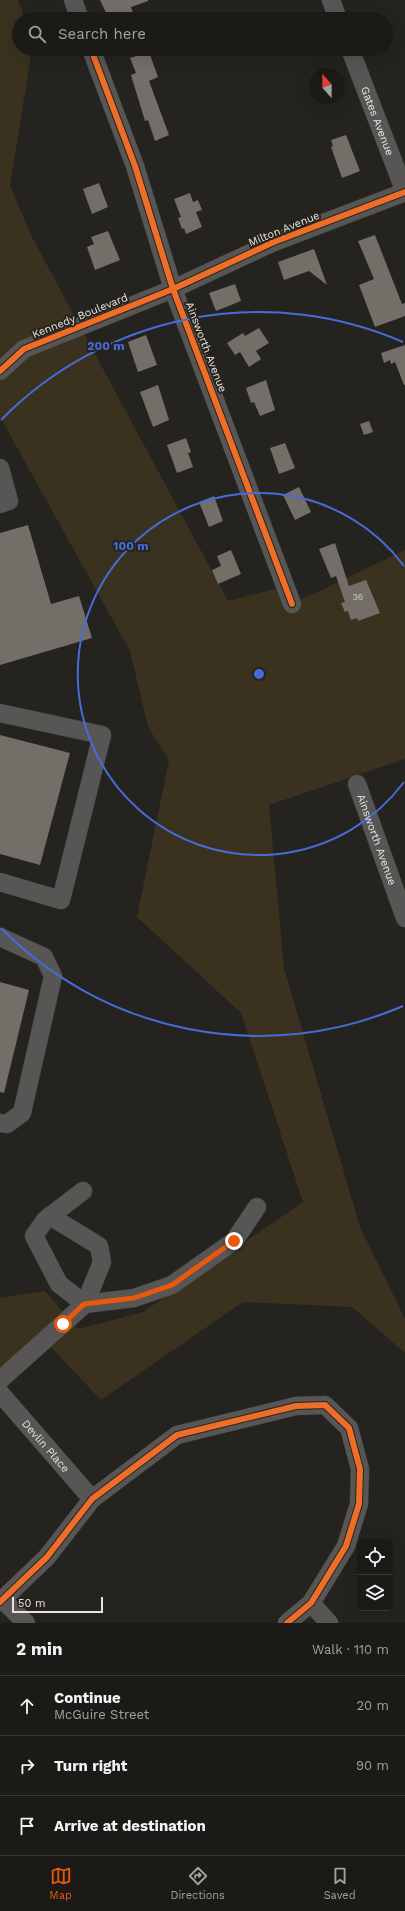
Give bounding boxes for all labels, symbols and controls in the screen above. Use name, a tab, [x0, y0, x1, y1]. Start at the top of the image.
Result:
search box	[12, 12, 393, 56]
icon: search	[26, 23, 48, 45]
text: Search here	[58, 25, 146, 43]
north arrow	[309, 68, 345, 104]
street label: Gates Avenue	[358, 84, 397, 157]
street label: Milton Avenue	[246, 209, 322, 249]
street label: Kennedy Boulevard	[30, 291, 130, 341]
street label: Ainsworth Avenue	[183, 300, 229, 394]
text: 200 m	[87, 339, 125, 353]
text: 100 m	[113, 539, 149, 553]
house number: 36	[353, 592, 363, 602]
centre of rings	[252, 667, 266, 681]
street label: Ainsworth Avenue	[355, 792, 399, 887]
route end	[225, 1232, 243, 1250]
route start	[54, 1315, 72, 1333]
street label: Devlin Place	[19, 1417, 72, 1475]
map controls	[357, 1539, 393, 1611]
button: locate	[357, 1539, 393, 1575]
button: layers	[357, 1575, 393, 1611]
scale bar	[12, 1595, 103, 1614]
text: 50 m	[18, 1597, 45, 1610]
text: 2 min	[16, 1639, 62, 1659]
text: Walk · 110 m	[312, 1642, 389, 1657]
text: Continue	[54, 1689, 121, 1707]
icon: ahead	[16, 1695, 38, 1717]
text: 20 m	[357, 1698, 389, 1713]
text: McGuire Street	[54, 1707, 149, 1722]
icon: right	[16, 1755, 38, 1777]
text: Turn right	[54, 1757, 127, 1775]
text: 90 m	[356, 1758, 389, 1773]
icon: arrive	[16, 1815, 38, 1837]
text: Arrive at destination	[54, 1817, 206, 1835]
tab: Map	[49, 1865, 72, 1902]
tab: Directions	[171, 1865, 225, 1902]
tab: Saved	[324, 1865, 356, 1902]

